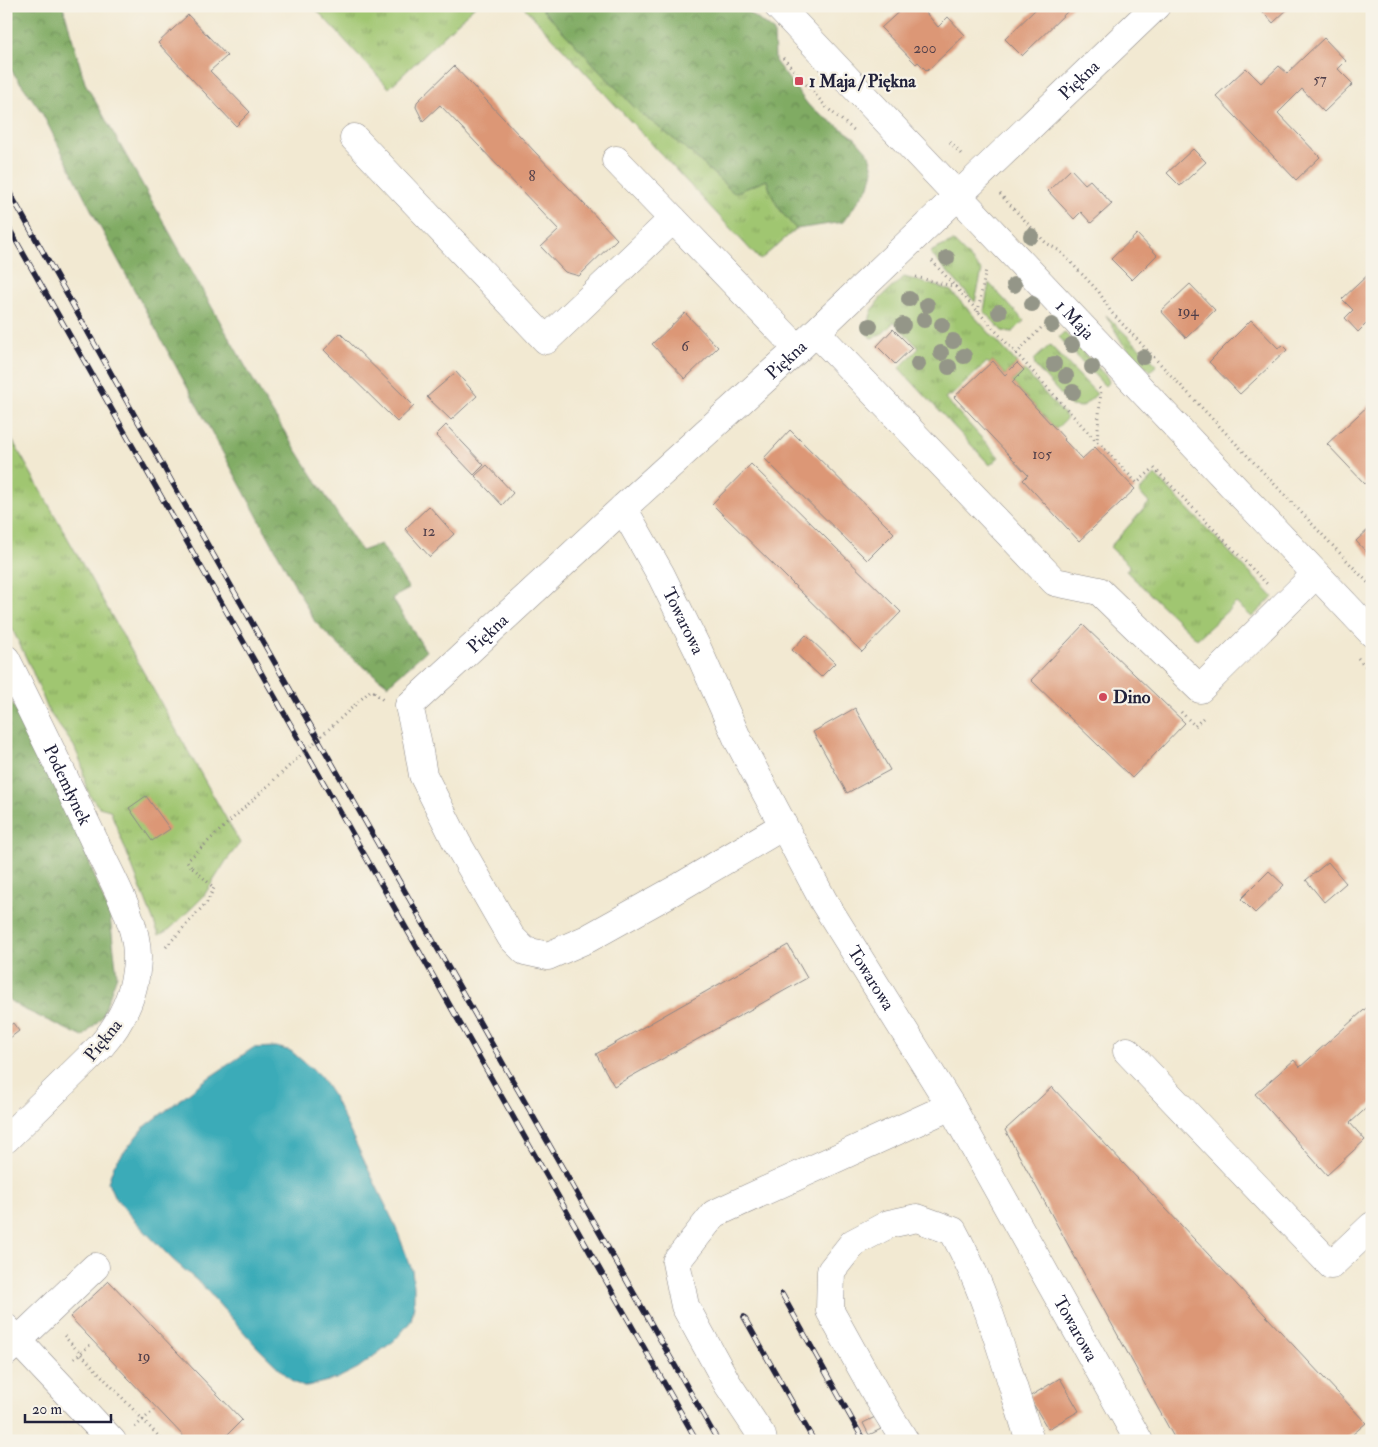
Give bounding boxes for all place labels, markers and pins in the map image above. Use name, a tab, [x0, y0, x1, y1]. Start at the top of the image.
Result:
place label: 1 Maja / Piękna	[809, 70, 916, 93]
marker: 1 Maja / Piękna	[793, 75, 805, 87]
place label: Dino	[1113, 686, 1151, 709]
marker: Dino	[1097, 691, 1109, 703]

